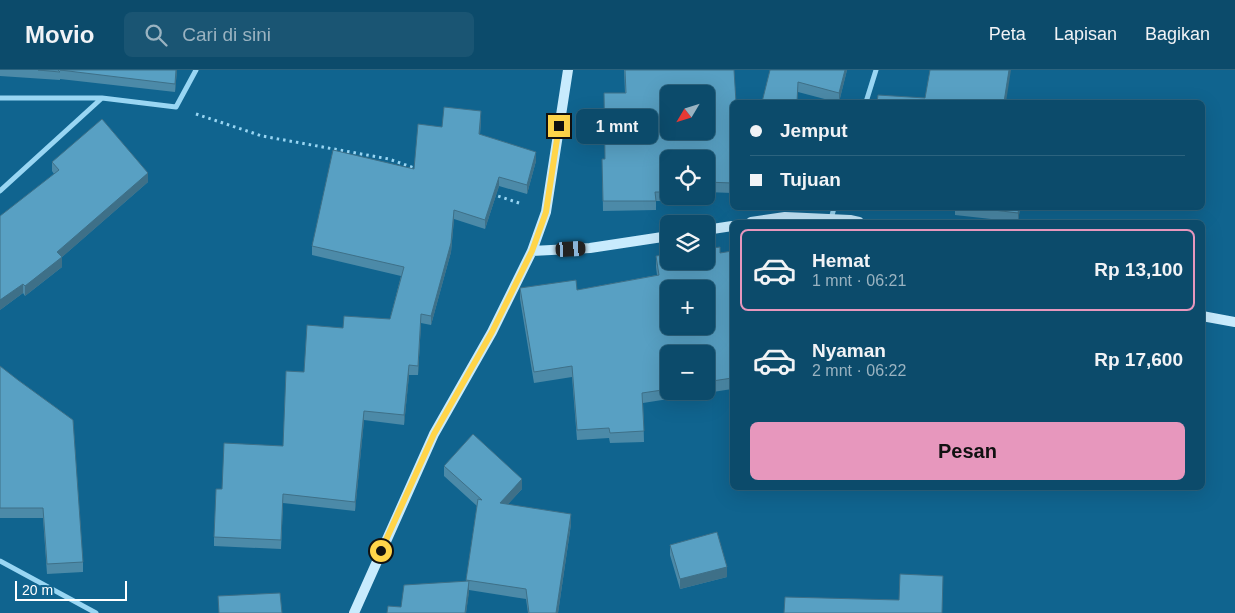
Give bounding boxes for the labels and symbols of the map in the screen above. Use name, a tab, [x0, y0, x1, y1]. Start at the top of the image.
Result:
north arrow	[660, 85, 715, 140]
callout: 1 mnt	[576, 108, 659, 144]
route end	[548, 115, 570, 137]
car	[555, 241, 586, 257]
route start	[370, 540, 392, 562]
scale bar	[15, 578, 128, 601]

